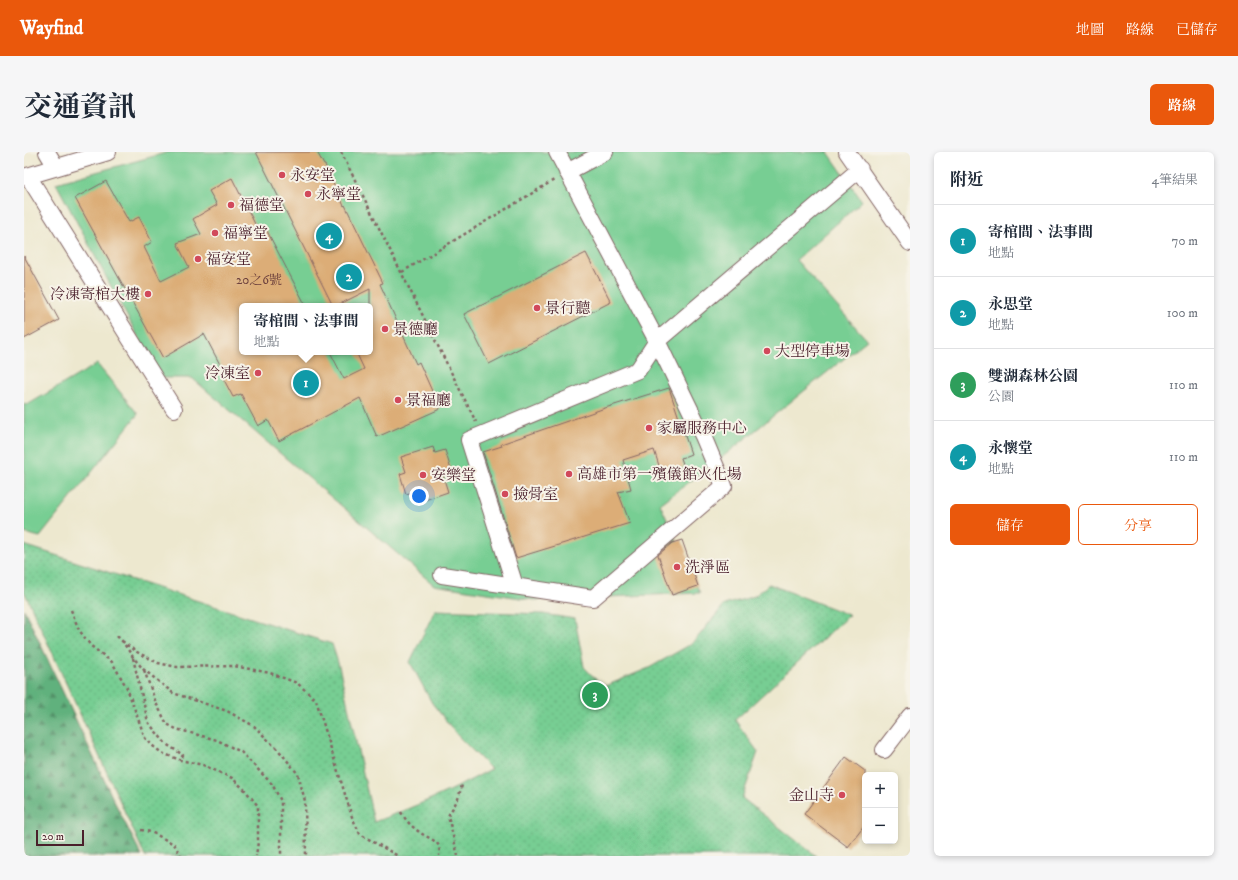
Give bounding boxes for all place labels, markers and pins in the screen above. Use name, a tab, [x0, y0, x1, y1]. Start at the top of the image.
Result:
place label: 永安堂	[290, 166, 335, 185]
marker: 永安堂	[277, 170, 287, 180]
place label: 永寧堂	[316, 185, 361, 204]
marker: 永寧堂	[303, 189, 313, 199]
place label: 福德堂	[239, 196, 284, 215]
marker: 福德堂	[226, 200, 236, 210]
pin: 4	[316, 221, 342, 251]
place label: 福寧堂	[223, 224, 268, 243]
marker: 福寧堂	[210, 228, 220, 238]
place label: 福安堂	[206, 250, 251, 269]
marker: 福安堂	[193, 254, 203, 264]
pin: 2	[336, 262, 362, 292]
place label: 冷凍寄棺大樓	[50, 285, 140, 304]
marker: 冷凍寄棺大樓	[143, 289, 153, 299]
place label: 景行聽	[545, 299, 590, 318]
marker: 景行聽	[532, 303, 542, 313]
place label: 景德廳	[393, 320, 438, 339]
marker: 景德廳	[380, 324, 390, 334]
place label: 大型停車場	[775, 342, 850, 361]
marker: 大型停車場	[762, 346, 772, 356]
place label: 冷凍室	[205, 364, 250, 383]
marker: 冷凍室	[253, 368, 263, 378]
pin: 1	[293, 368, 319, 398]
place label: 景福廳	[406, 391, 451, 410]
marker: 景福廳	[393, 395, 403, 405]
place label: 家屬服務中心	[657, 419, 747, 438]
marker: 家屬服務中心	[644, 423, 654, 433]
place label: 高雄市第一殯儀館火化場	[577, 465, 742, 484]
place label: 安樂堂	[431, 466, 476, 485]
marker: 高雄市第一殯儀館火化場	[564, 469, 574, 479]
marker: 安樂堂	[418, 470, 428, 480]
place label: 撿骨室	[513, 485, 558, 504]
marker: 撿骨室	[500, 489, 510, 499]
place label: 洗淨區	[685, 558, 730, 577]
marker: 洗淨區	[672, 562, 682, 572]
pin: 3	[582, 680, 608, 710]
place label: 金山寺	[789, 786, 834, 805]
marker: 金山寺	[837, 790, 847, 800]

